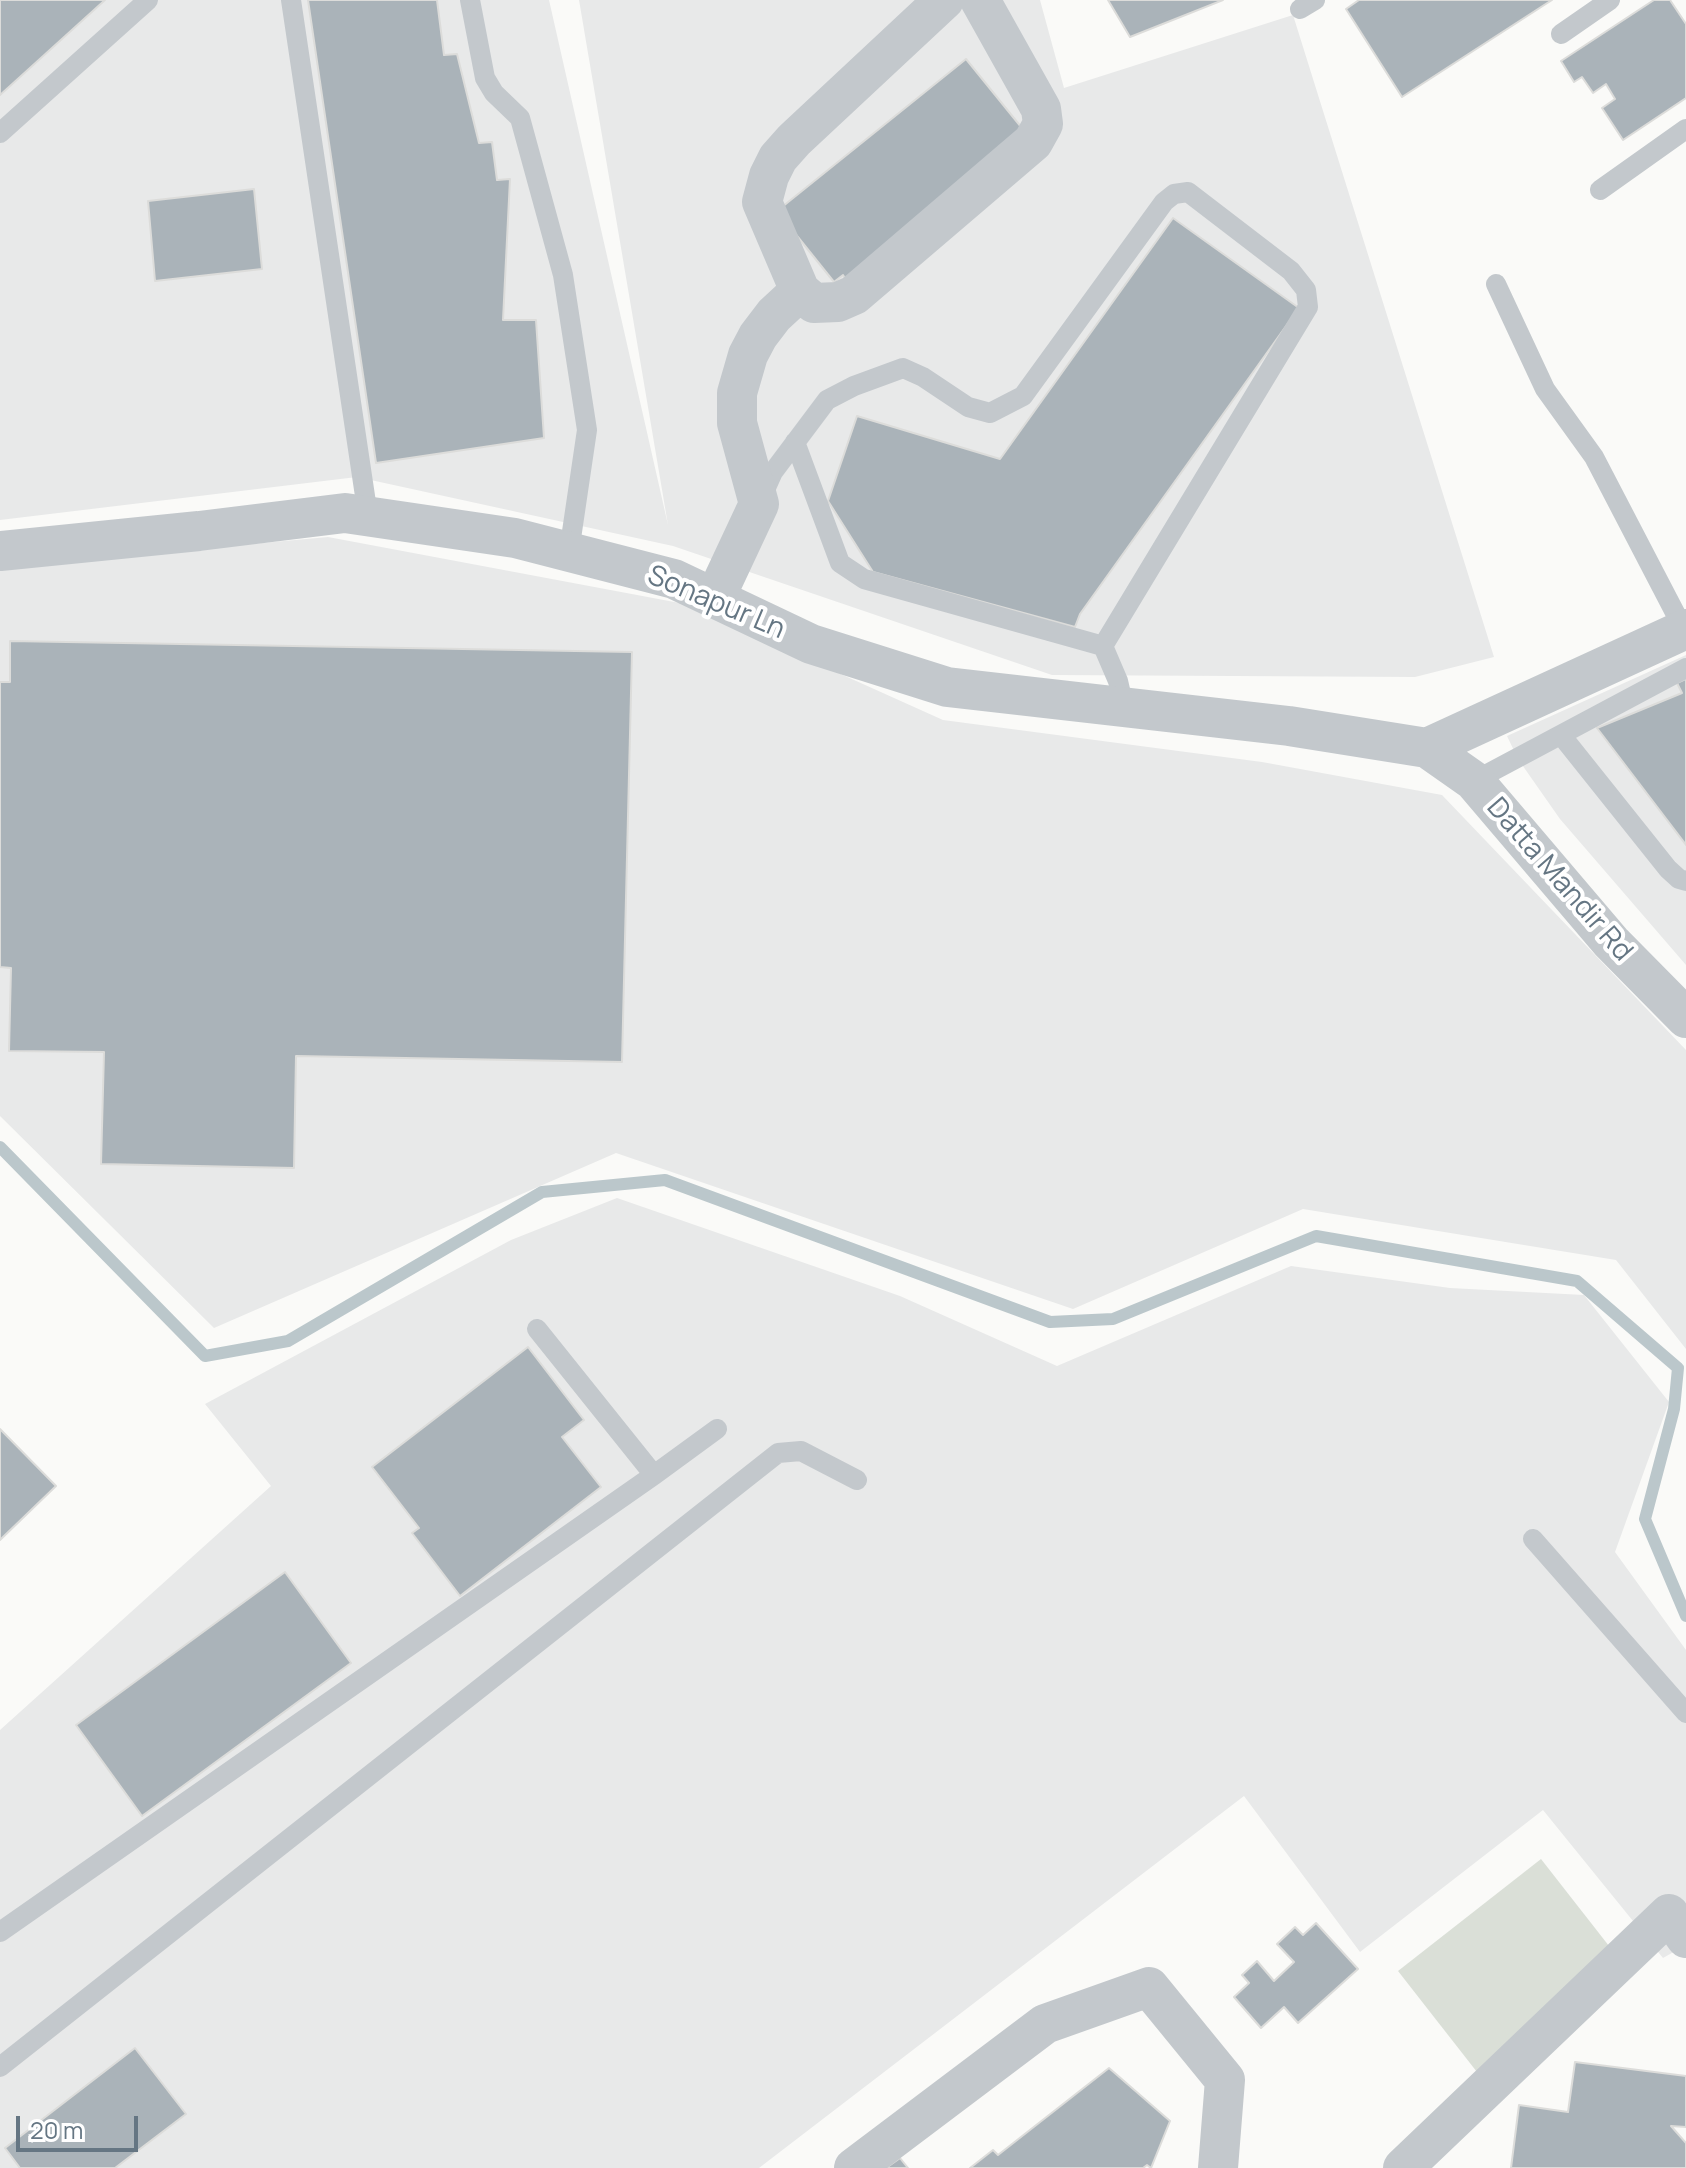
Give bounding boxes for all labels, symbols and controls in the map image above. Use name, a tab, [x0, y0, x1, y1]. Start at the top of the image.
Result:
street label: Sonapur Ln	[642, 559, 790, 647]
street label: Datta Mandir Rd	[1479, 792, 1639, 968]
scale bar	[20, 2100, 142, 2150]
text: 20 m	[30, 2113, 83, 2146]

